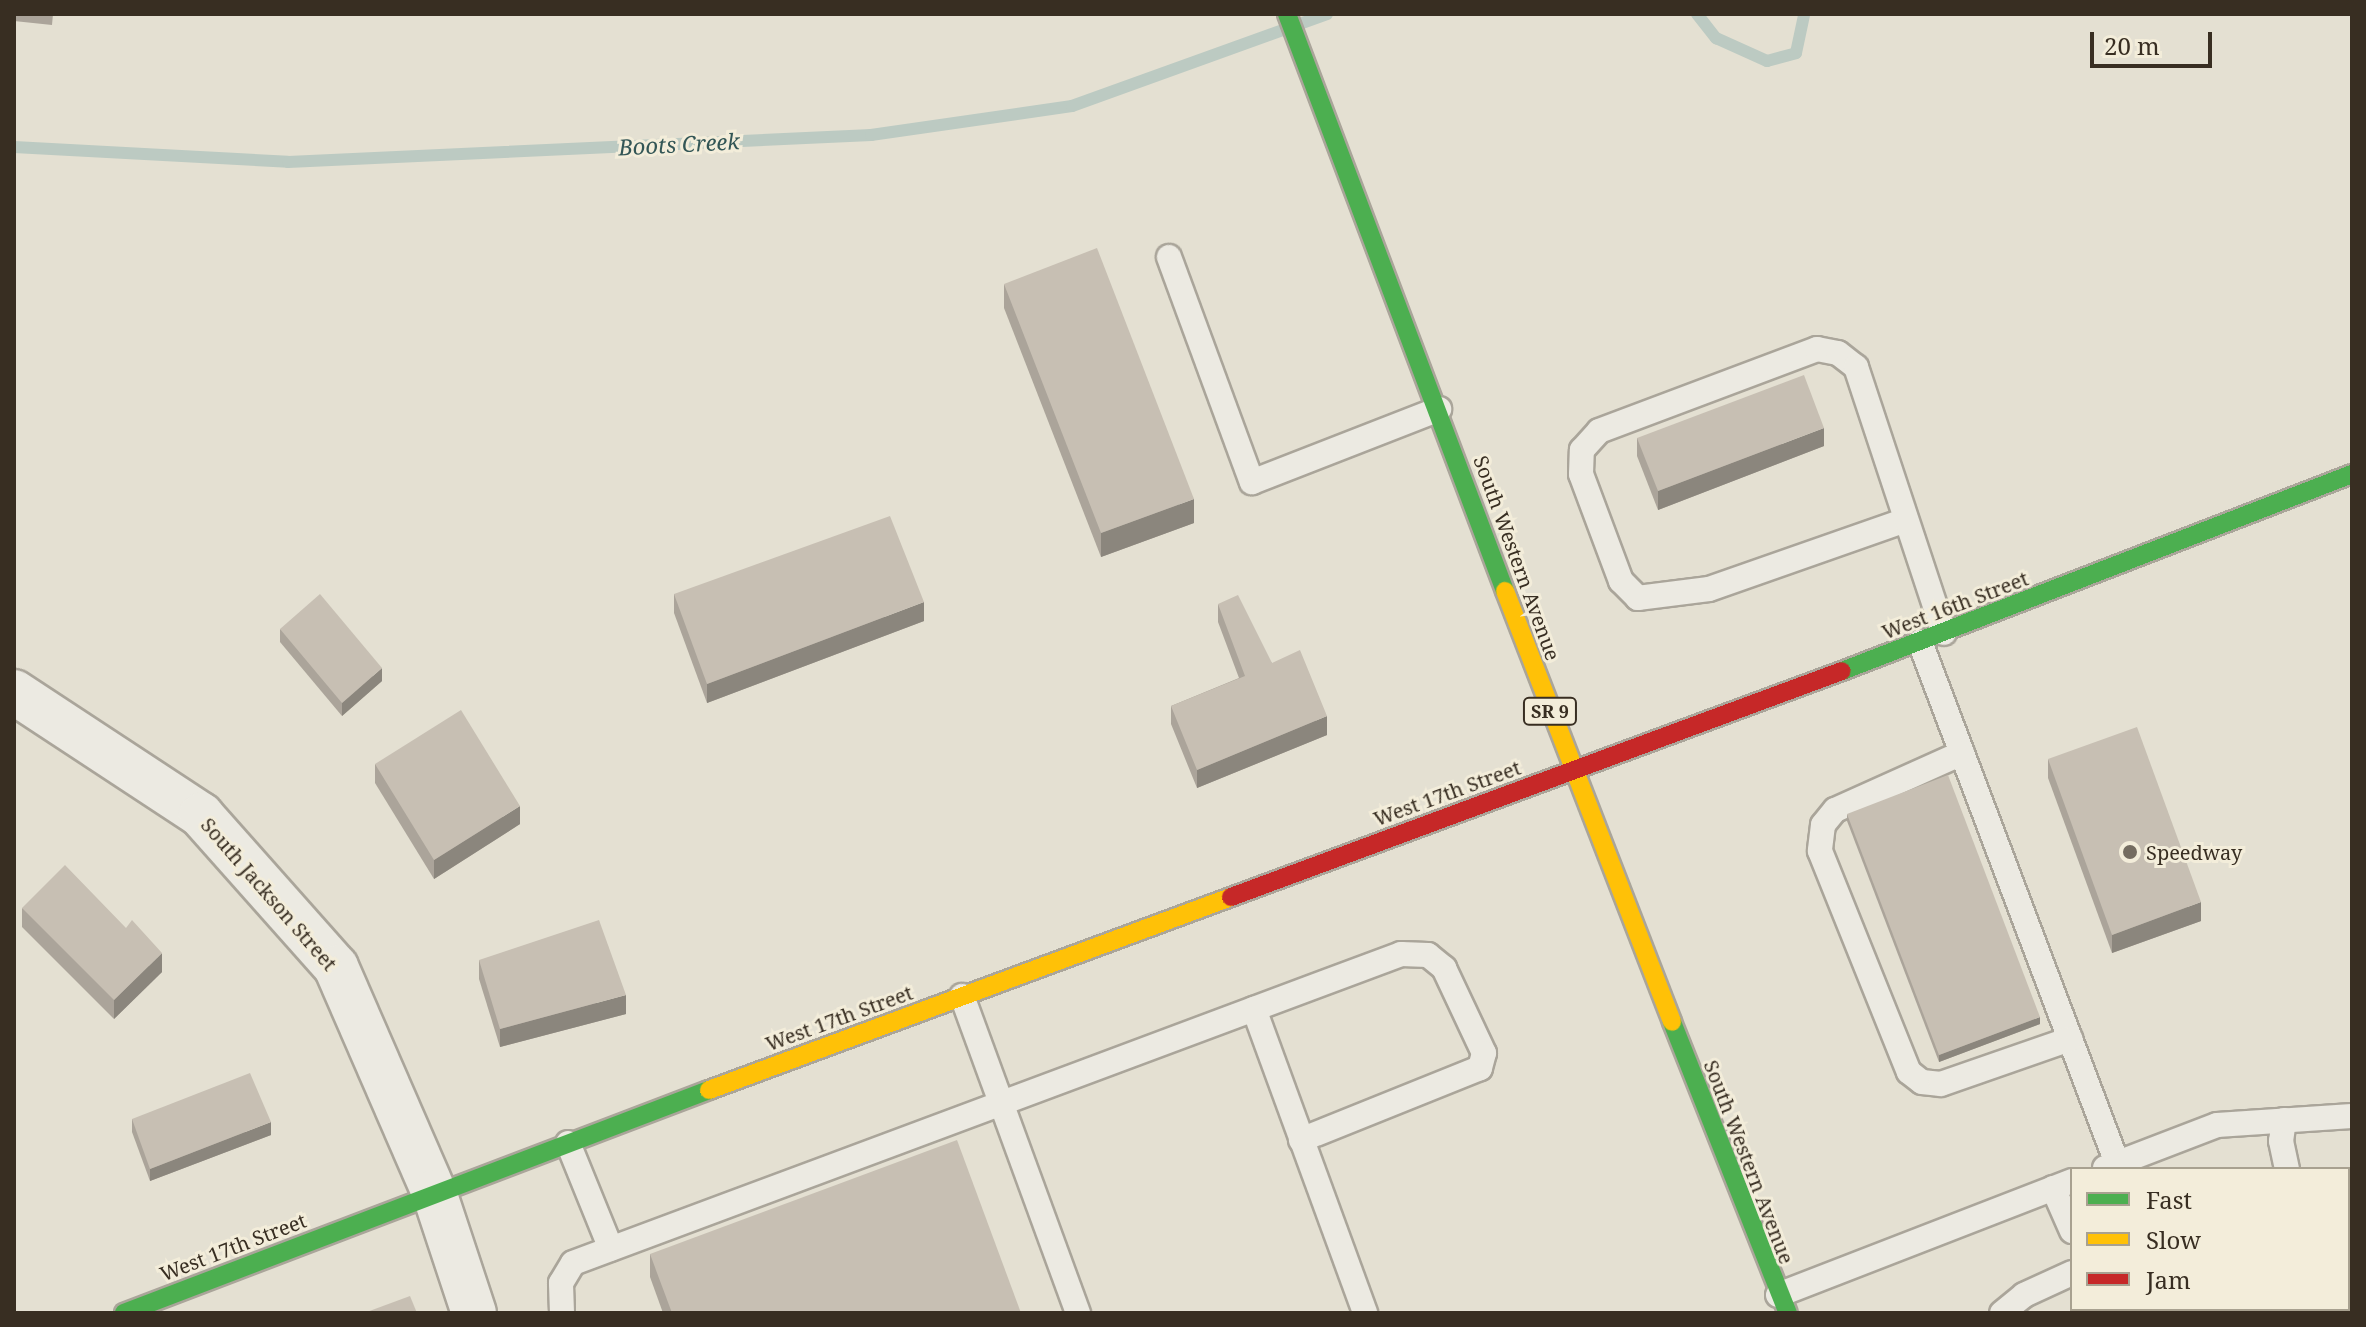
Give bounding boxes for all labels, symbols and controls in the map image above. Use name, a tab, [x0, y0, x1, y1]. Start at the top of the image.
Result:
scale bar	[2094, 16, 2216, 66]
text: 20 m	[2104, 29, 2160, 62]
water label: Boots Creek	[618, 128, 740, 160]
street label: South Western Avenue	[1469, 452, 1565, 664]
street label: West 16th Street	[1878, 566, 2032, 644]
road number: SR 9	[1522, 697, 1578, 725]
street label: West 17th Street	[1370, 755, 1524, 831]
street label: South Jackson Street	[196, 813, 342, 975]
place label: Speedway	[2146, 840, 2242, 864]
marker: Speedway	[2121, 843, 2139, 861]
street label: West 17th Street	[762, 980, 916, 1056]
street label: South Western Avenue	[1699, 1057, 1799, 1267]
legend	[2070, 1167, 2350, 1311]
text: Fast	[2146, 1183, 2192, 1216]
street label: West 17th Street	[156, 1208, 310, 1286]
text: Slow	[2146, 1223, 2201, 1256]
text: Jam	[2146, 1263, 2191, 1296]

